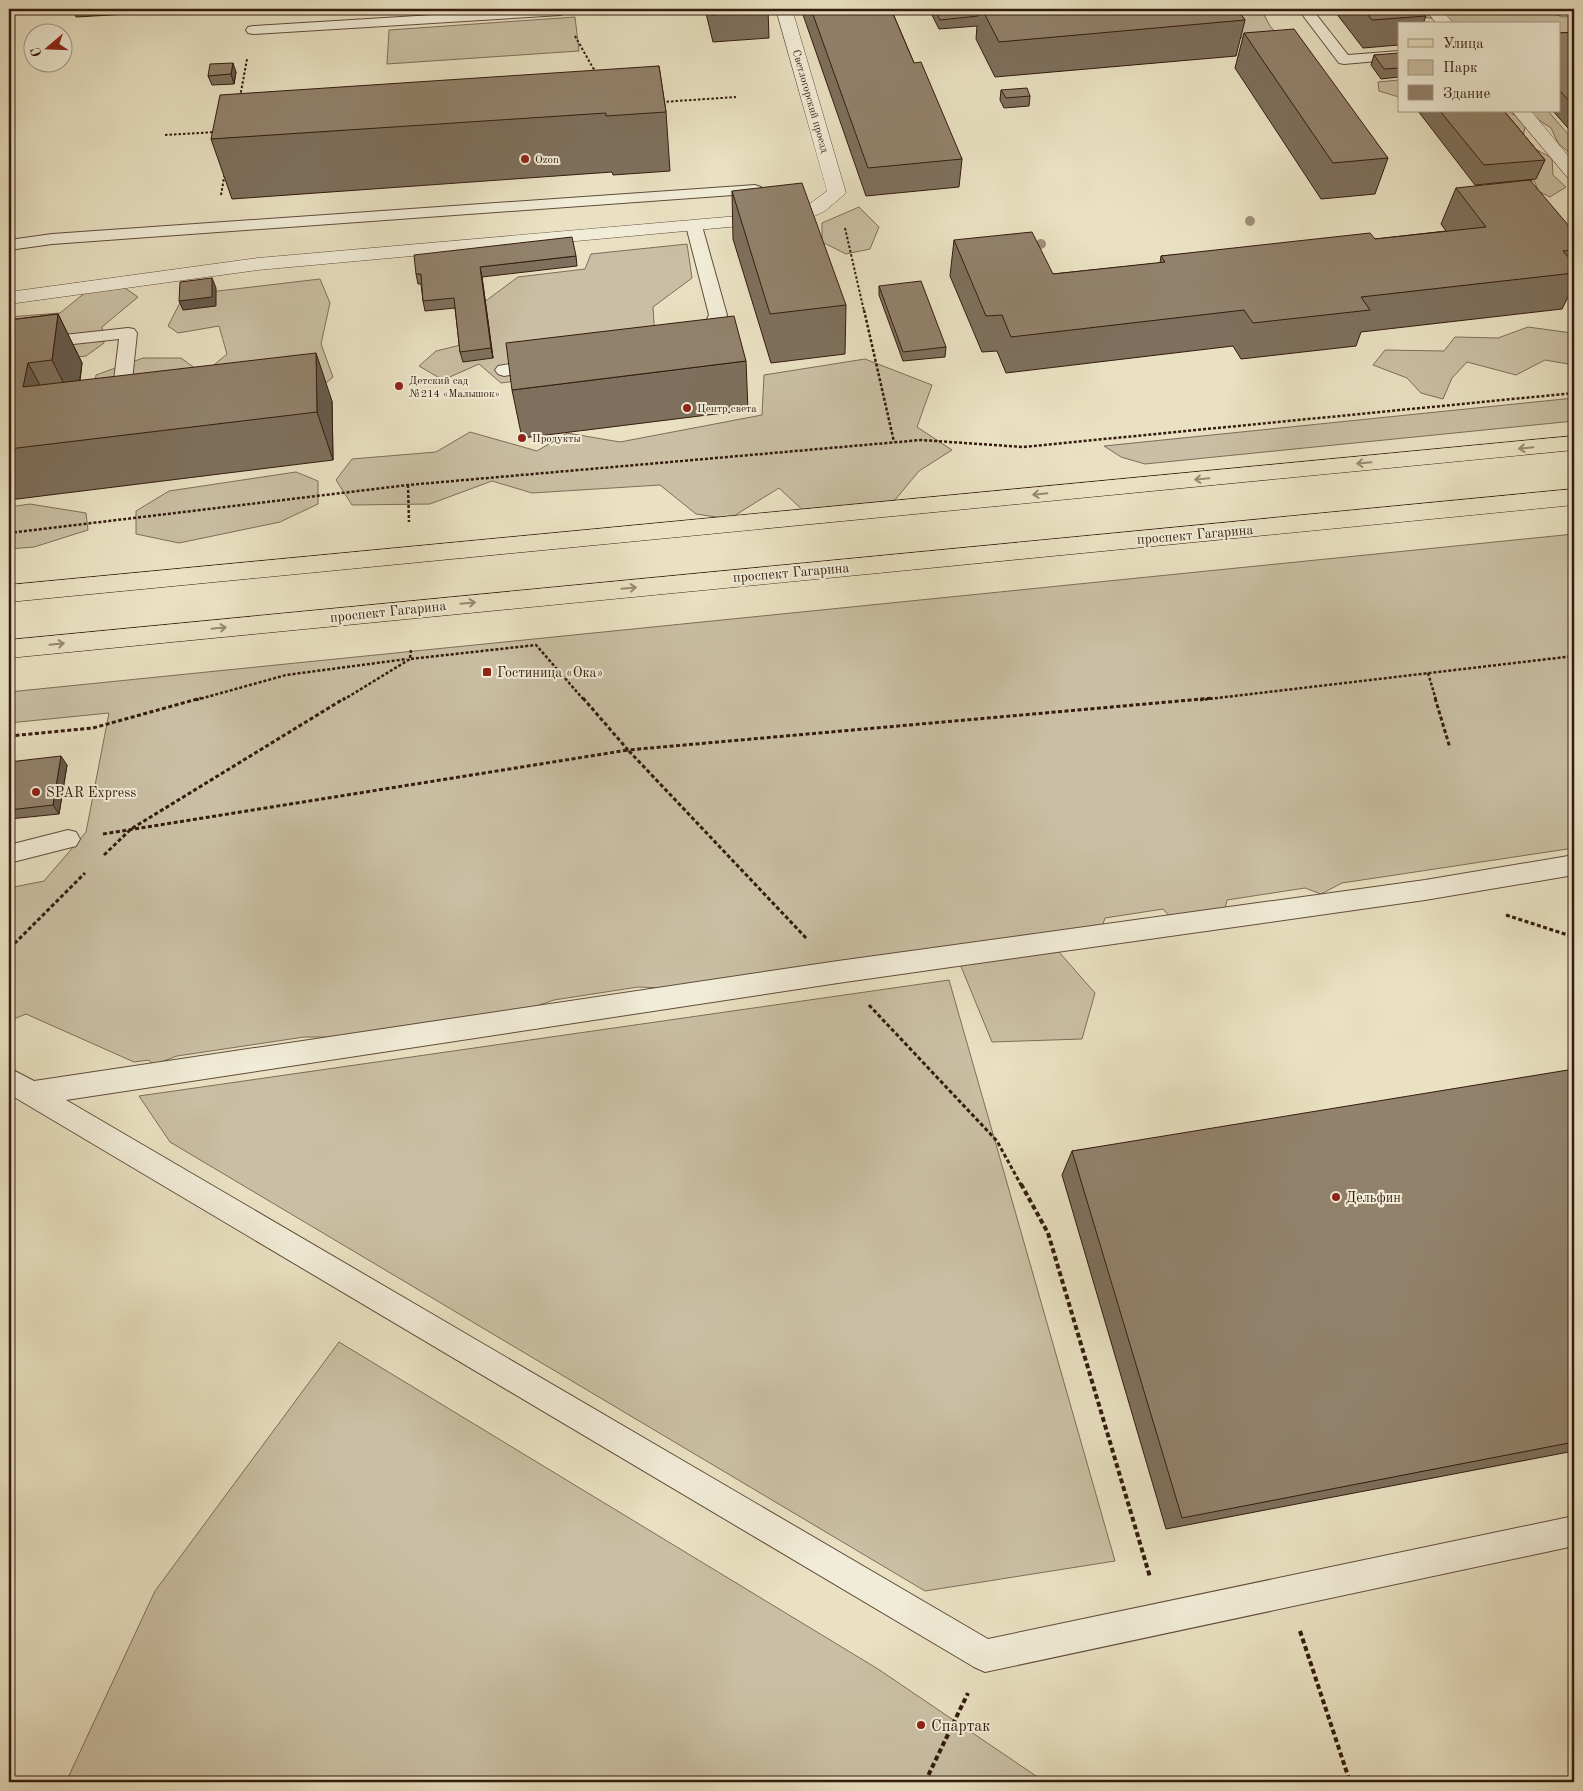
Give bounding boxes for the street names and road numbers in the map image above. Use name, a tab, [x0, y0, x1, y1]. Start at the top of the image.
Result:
street label: Светлогорский проезд	[790, 49, 830, 155]
street label: проспект Гагарина	[1136, 523, 1254, 547]
street label: проспект Гагарина	[732, 561, 850, 585]
street label: проспект Гагарина	[329, 599, 447, 625]

